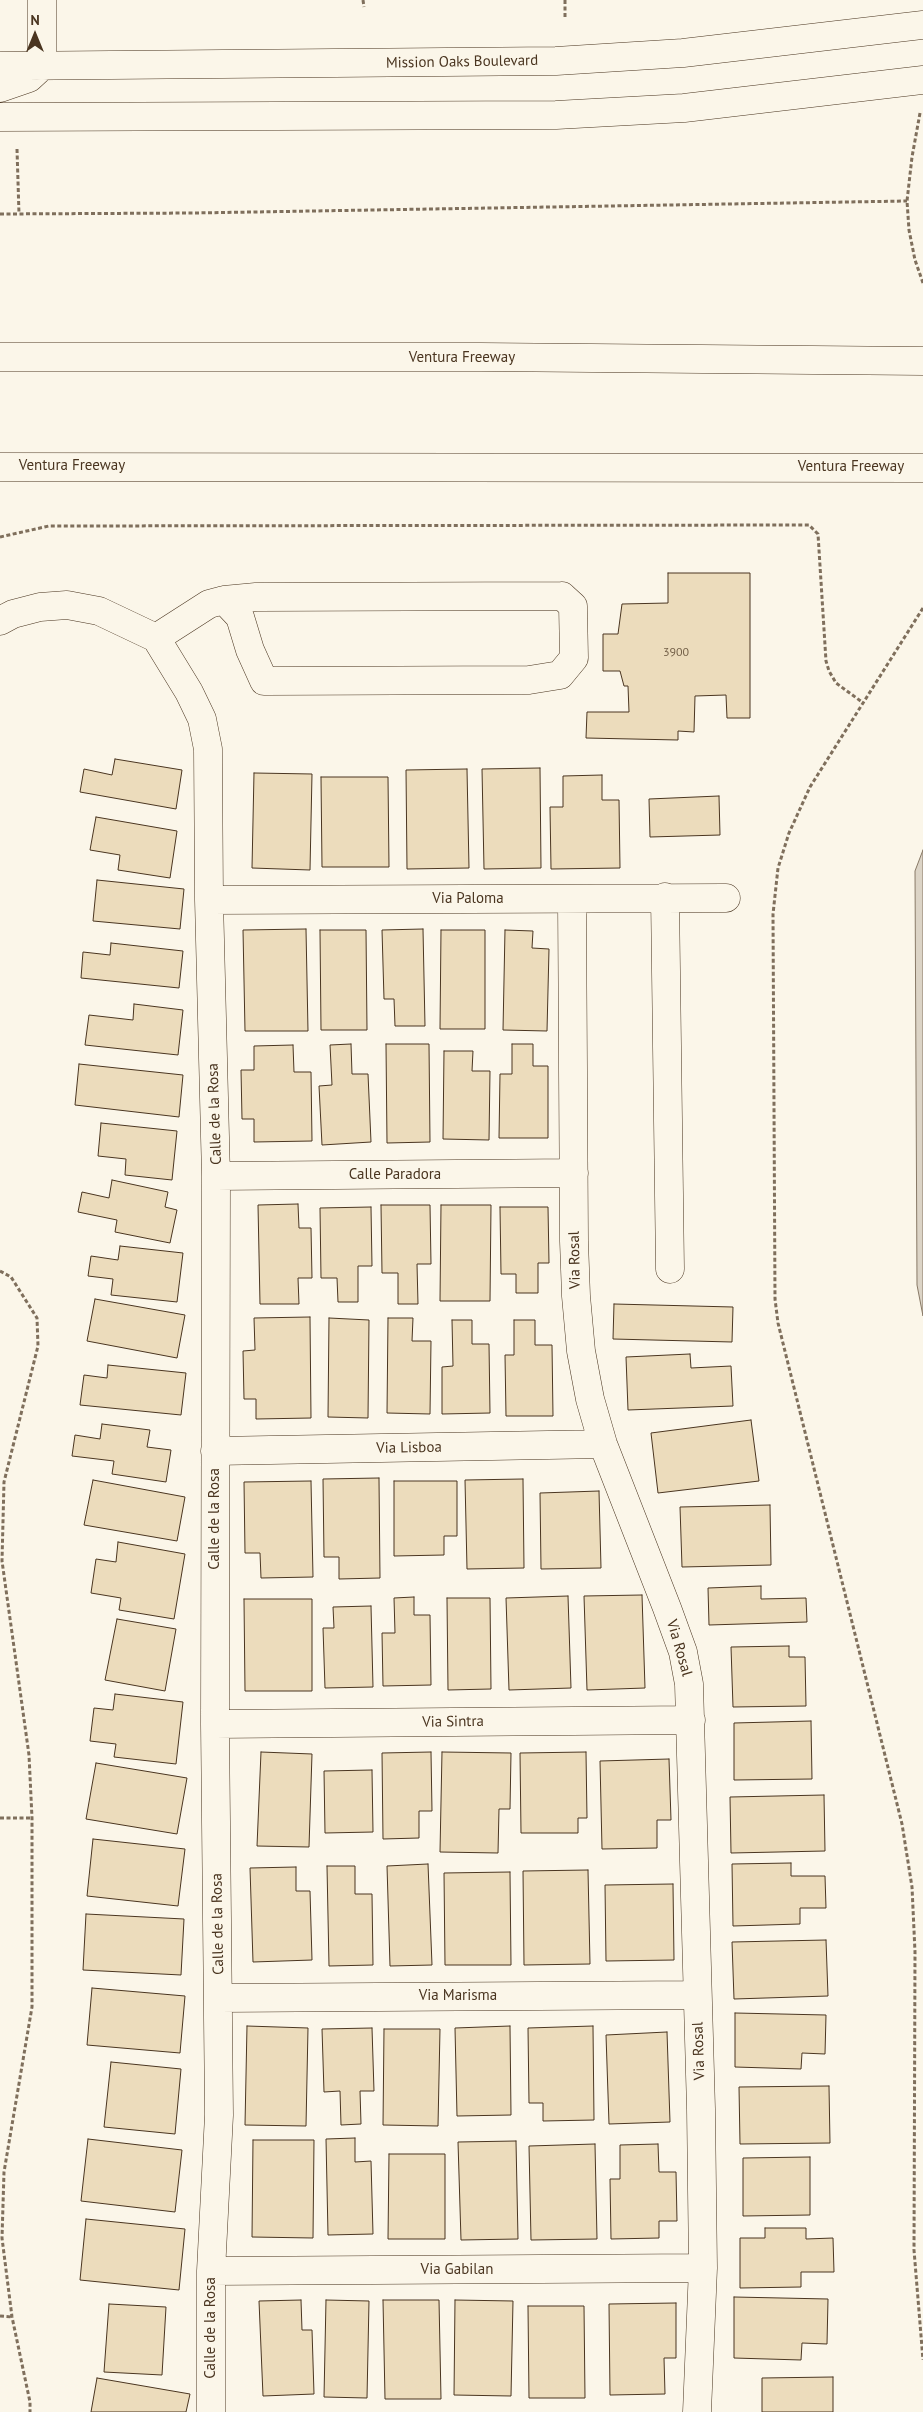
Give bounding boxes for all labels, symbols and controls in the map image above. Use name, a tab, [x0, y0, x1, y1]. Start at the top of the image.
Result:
north arrow	[10, 10, 60, 60]
text: N	[30, 11, 40, 29]
street label: Mission Oaks Boulevard	[386, 52, 538, 72]
street label: Ventura Freeway	[409, 349, 515, 367]
street label: Ventura Freeway	[19, 457, 125, 475]
street label: Ventura Freeway	[798, 458, 904, 476]
house number: 3900	[663, 646, 689, 660]
street label: Via Paloma	[432, 890, 504, 908]
street label: Calle de la Rosa	[204, 1063, 226, 1165]
street label: Calle Paradora	[349, 1166, 441, 1184]
street label: Via Rosal	[565, 1231, 585, 1289]
street label: Via Lisboa	[376, 1438, 442, 1458]
street label: Calle de la Rosa	[206, 1468, 224, 1570]
street label: Via Rosal	[662, 1617, 696, 1679]
street label: Via Sintra	[422, 1712, 484, 1732]
street label: Calle de la Rosa	[208, 1873, 228, 1975]
street label: Via Marisma	[419, 1987, 497, 2005]
street label: Via Rosal	[689, 2022, 709, 2080]
street label: Via Gabilan	[421, 2261, 493, 2279]
street label: Calle de la Rosa	[202, 2277, 220, 2379]

